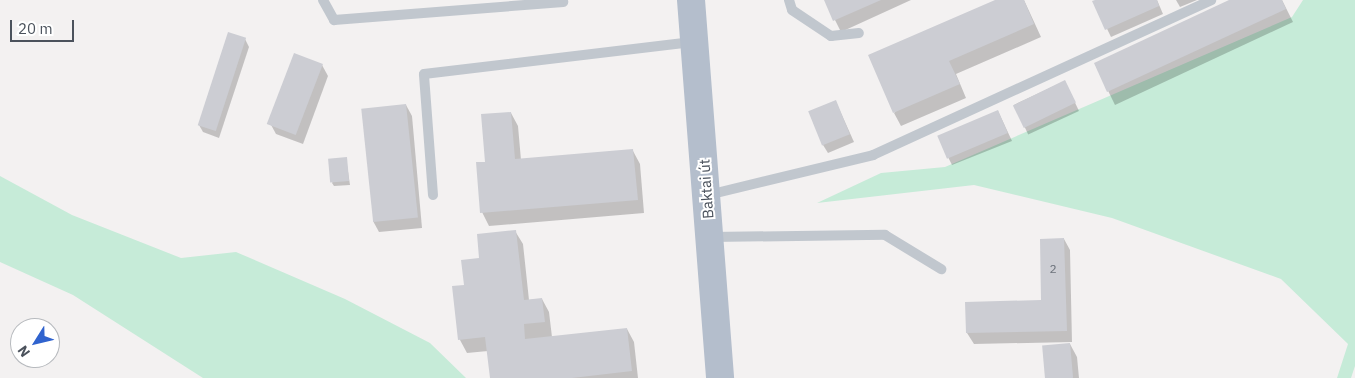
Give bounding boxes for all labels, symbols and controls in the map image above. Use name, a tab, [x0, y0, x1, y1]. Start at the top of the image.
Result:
scale bar	[12, 10, 76, 42]
text: 20 m	[18, 19, 53, 38]
street label: Baktai út	[695, 158, 717, 220]
house number: 2	[1049, 262, 1057, 276]
north arrow	[10, 318, 60, 368]
text: N	[13, 342, 34, 361]

